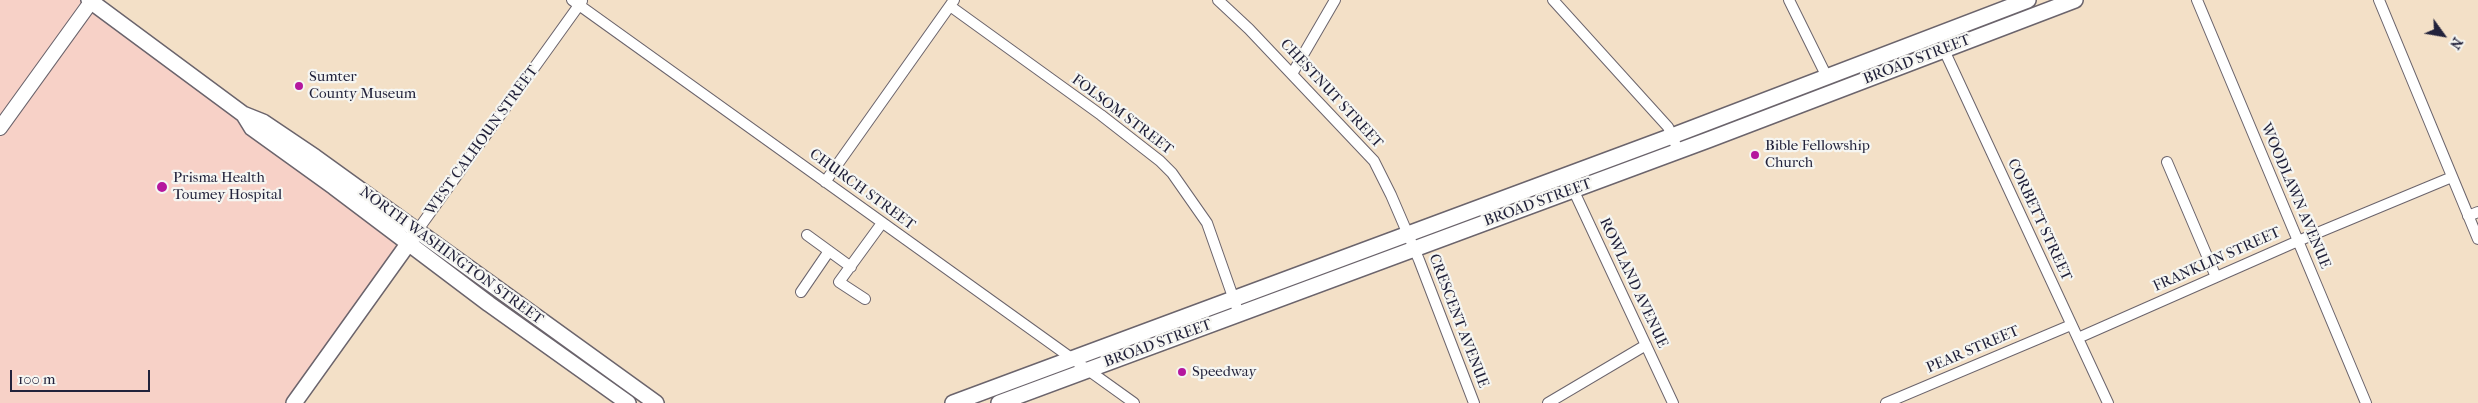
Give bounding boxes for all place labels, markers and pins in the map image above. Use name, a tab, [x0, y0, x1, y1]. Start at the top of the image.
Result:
place label: Sumter County Museum	[309, 68, 416, 103]
marker: Sumter County Museum	[293, 80, 305, 92]
place label: Bible Fellowship Church	[1765, 137, 1870, 172]
marker: Bible Fellowship Church	[1749, 149, 1761, 161]
place label: Prisma Health Toumey Hospital	[173, 169, 282, 204]
marker: Prisma Health Toumey Hospital	[155, 180, 169, 194]
place label: Speedway	[1192, 363, 1256, 381]
marker: Speedway	[1176, 366, 1188, 378]

